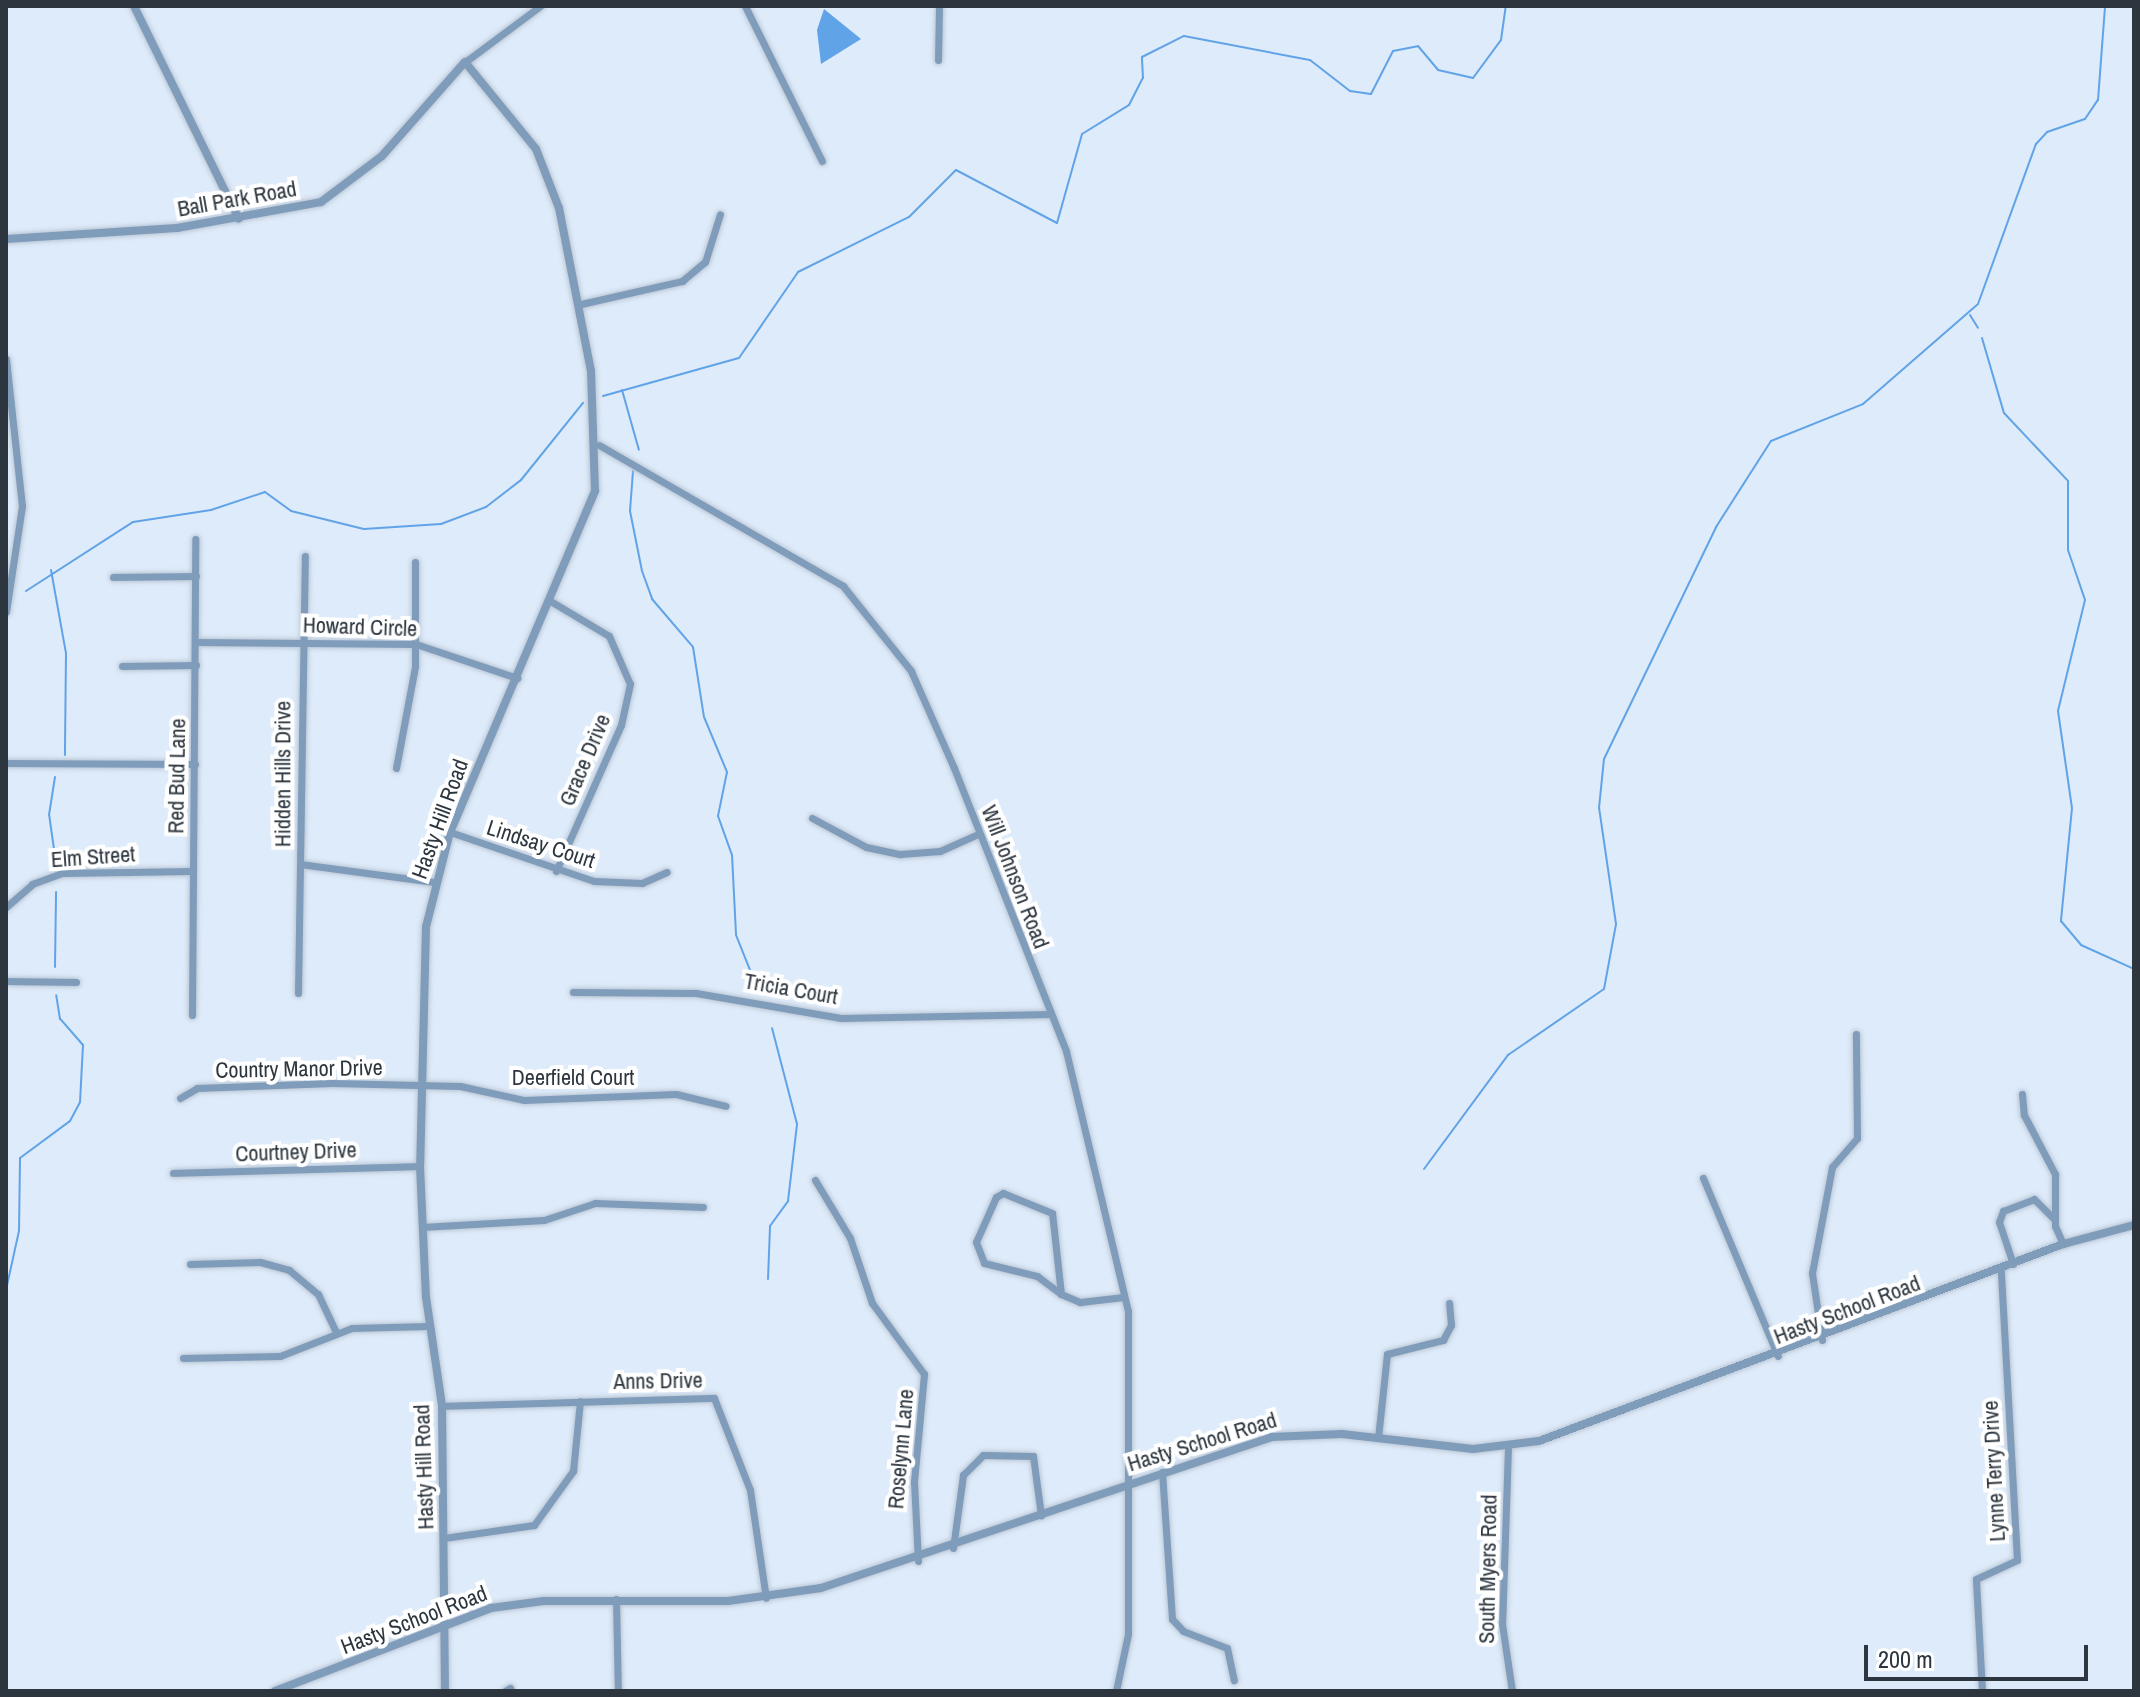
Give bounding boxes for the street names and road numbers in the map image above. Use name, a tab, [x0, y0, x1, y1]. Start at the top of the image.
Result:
street label: Ball Park Road	[175, 176, 299, 222]
street label: Howard Circle	[302, 612, 418, 642]
street label: Hidden Hills Drive	[270, 701, 296, 847]
street label: Grace Drive	[554, 710, 616, 810]
street label: Red Bud Lane	[163, 718, 191, 834]
street label: Hasty Hill Road	[406, 756, 474, 882]
street label: Will Johnson Road	[976, 802, 1054, 952]
street label: Lindsay Court	[484, 814, 598, 874]
street label: Elm Street	[50, 841, 136, 873]
street label: Tricia Court	[742, 968, 840, 1010]
street label: Country Manor Drive	[215, 1054, 383, 1084]
street label: Deerfield Court	[512, 1065, 634, 1091]
street label: Courtney Drive	[235, 1137, 357, 1167]
street label: Hasty School Road	[1770, 1270, 1924, 1350]
street label: Anns Drive	[613, 1367, 703, 1395]
street label: Roselynn Lane	[883, 1388, 919, 1510]
street label: Lynne Terry Drive	[1977, 1400, 2011, 1542]
street label: Hasty Hill Road	[409, 1404, 439, 1530]
street label: Hasty School Road	[1124, 1407, 1280, 1477]
street label: South Myers Road	[1473, 1494, 1503, 1644]
street label: Hasty School Road	[337, 1580, 491, 1660]

